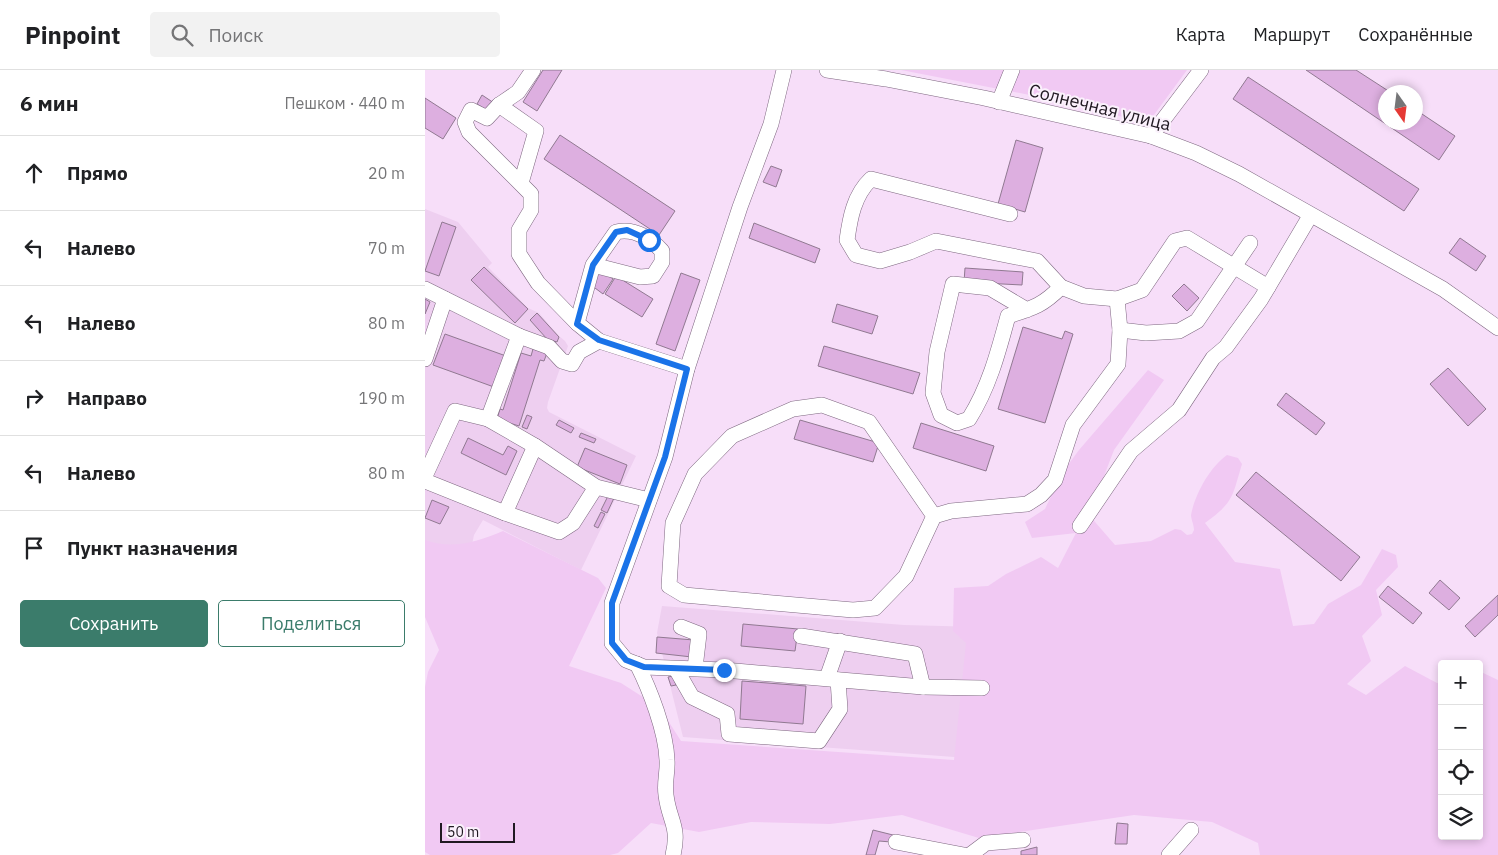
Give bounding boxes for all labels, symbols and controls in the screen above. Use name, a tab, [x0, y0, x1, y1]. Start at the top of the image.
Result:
search box	[150, 12, 500, 57]
text: Pinpoint	[25, 19, 120, 51]
icon: search	[168, 21, 196, 49]
text: Поиск	[208, 23, 263, 47]
text: Карта	[1176, 23, 1225, 46]
text: Маршрут	[1253, 23, 1330, 46]
text: Сохранённые	[1358, 23, 1473, 46]
street label: Солнечная улица	[1027, 78, 1174, 136]
north arrow	[1378, 85, 1423, 130]
text: 6 мин	[20, 89, 79, 117]
text: Пешком · 440 m	[284, 93, 405, 113]
icon: ahead	[20, 159, 48, 187]
text: Прямо	[67, 161, 128, 185]
text: 20 m	[368, 163, 405, 183]
route start	[638, 229, 661, 252]
icon: left	[20, 234, 48, 262]
text: Налево	[67, 236, 136, 260]
text: 70 m	[368, 238, 405, 258]
icon: left	[20, 309, 48, 337]
text: Налево	[67, 311, 136, 335]
text: 80 m	[368, 313, 405, 333]
icon: right	[20, 384, 48, 412]
text: Направо	[67, 386, 147, 410]
text: 190 m	[358, 388, 405, 408]
icon: left	[20, 459, 48, 487]
text: Налево	[67, 461, 136, 485]
text: 80 m	[368, 463, 405, 483]
icon: arrive	[20, 534, 48, 562]
text: Пункт назначения	[67, 536, 238, 560]
button: Сохранить	[20, 600, 208, 647]
button: Поделиться	[218, 600, 405, 647]
route end	[713, 659, 736, 682]
map controls	[1438, 660, 1483, 840]
button: +	[1438, 660, 1483, 705]
button: −	[1438, 705, 1483, 750]
button: locate	[1438, 750, 1483, 795]
button: layers	[1438, 795, 1483, 840]
scale bar	[440, 820, 515, 843]
text: 50 m	[447, 823, 479, 841]

